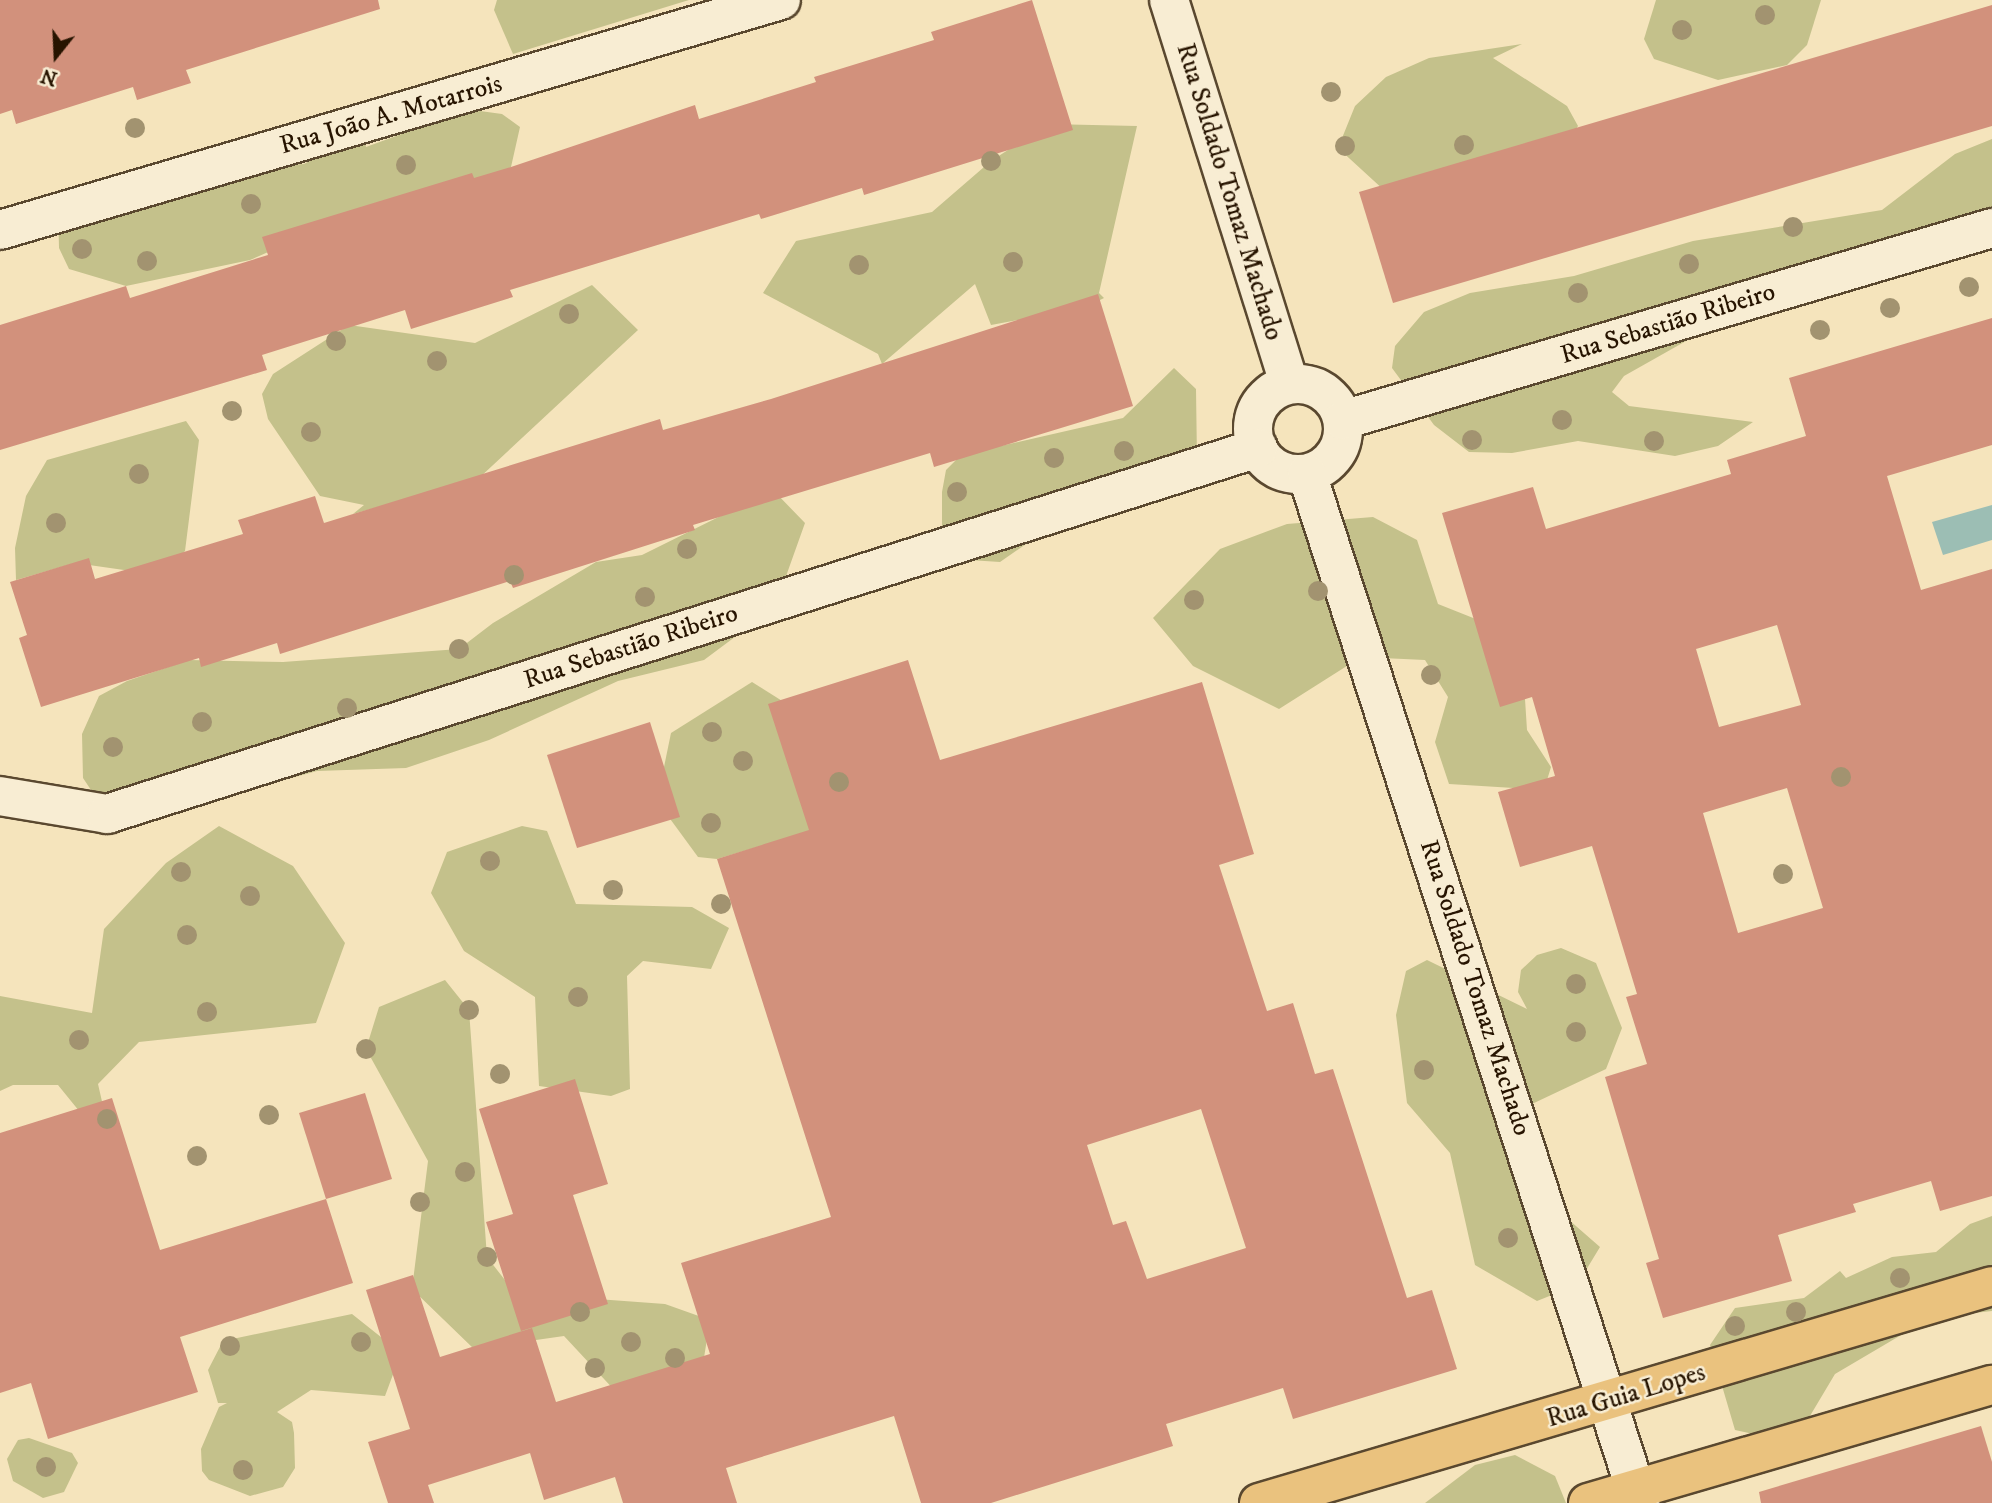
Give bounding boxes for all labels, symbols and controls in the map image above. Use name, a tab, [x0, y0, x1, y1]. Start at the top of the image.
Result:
north arrow	[21, 21, 91, 91]
street label: Rua Soldado Tomaz Machado	[1169, 40, 1289, 344]
text: N	[38, 63, 60, 90]
street label: Rua João A. Motarrois	[276, 68, 506, 162]
street label: Rua Sebastião Ribeiro	[1557, 276, 1779, 372]
street label: Rua Sebastião Ribeiro	[520, 598, 742, 696]
street label: Rua Soldado Tomaz Machado	[1412, 836, 1538, 1140]
street label: Rua Guia Lopes	[1543, 1357, 1709, 1435]

